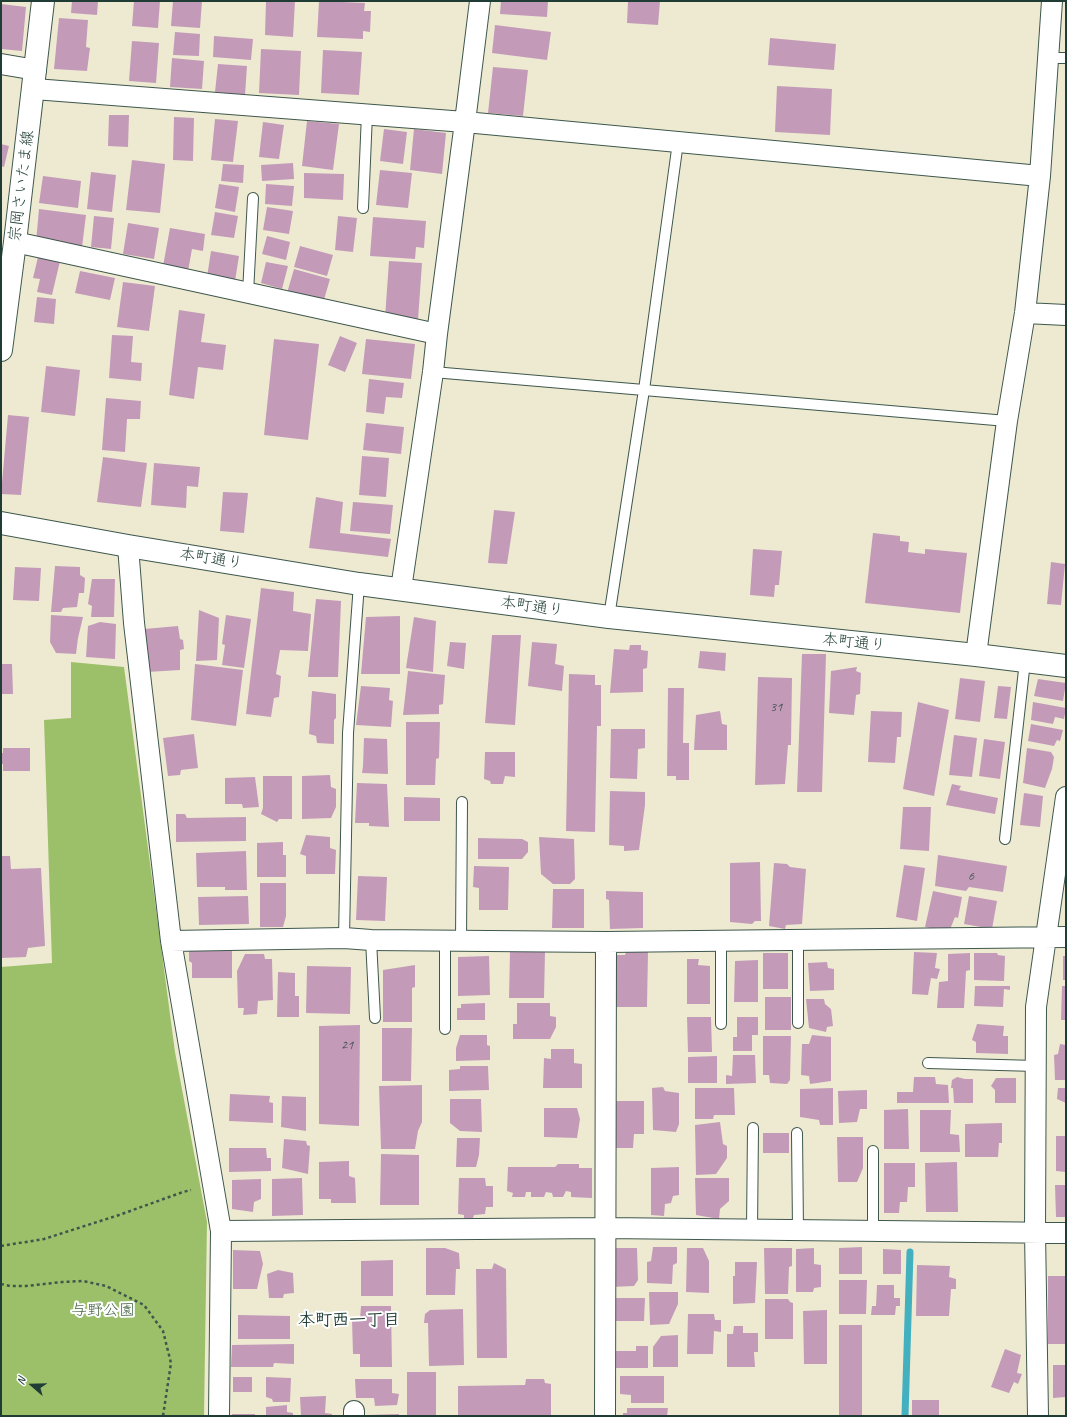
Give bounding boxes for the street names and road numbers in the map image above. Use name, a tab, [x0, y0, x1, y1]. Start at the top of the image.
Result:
street label: 宗岡さいたま線	[6, 129, 38, 243]
street label: 本町通り	[178, 545, 244, 573]
street label: 本町通り	[499, 593, 565, 621]
street label: 本町通り	[821, 630, 887, 656]

